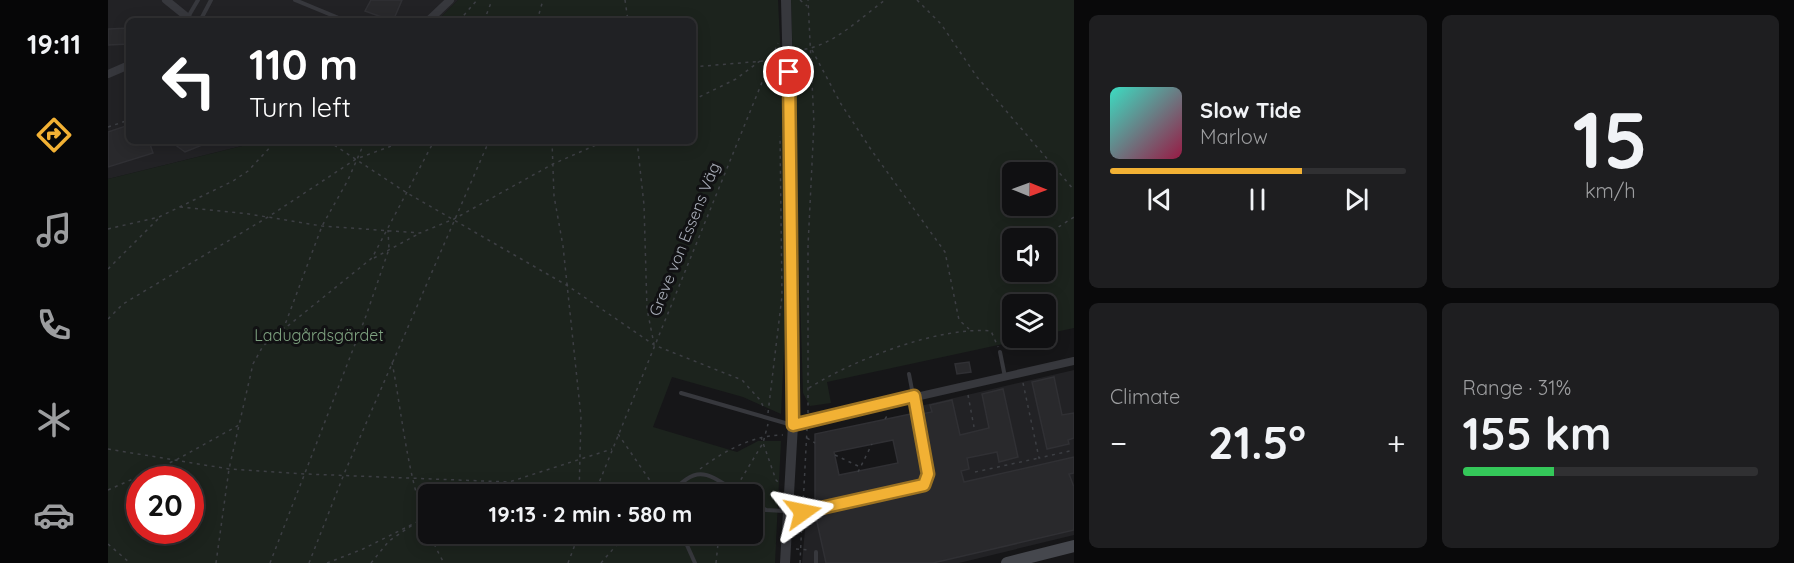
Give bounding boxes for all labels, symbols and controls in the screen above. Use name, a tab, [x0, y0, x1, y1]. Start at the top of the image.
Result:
text: 19:11	[27, 27, 81, 61]
text: 110 m	[249, 38, 358, 91]
icon: left	[150, 42, 228, 120]
pin	[763, 46, 814, 97]
icon: arrive	[772, 55, 805, 88]
text: Turn left	[249, 90, 351, 124]
text: 15	[1573, 90, 1648, 188]
text: Slow Tide	[1200, 96, 1301, 124]
icon: directions	[33, 114, 75, 156]
text: Marlow	[1200, 124, 1268, 149]
street label: Greve von Essens Väg	[644, 159, 724, 319]
north arrow	[1002, 162, 1056, 216]
map controls	[1002, 162, 1056, 348]
text: km/h	[1585, 178, 1636, 203]
icon: previous	[1143, 183, 1176, 216]
icon: pause	[1241, 183, 1274, 216]
icon: next	[1340, 183, 1373, 216]
icon: music	[33, 209, 75, 251]
button: sound	[1002, 228, 1056, 282]
button: layers	[1002, 294, 1056, 348]
icon: phone	[33, 304, 75, 346]
park label: Ladugårdsgärdet	[254, 325, 384, 345]
text: Range · 31%	[1463, 375, 1571, 400]
text: Climate	[1110, 384, 1180, 409]
icon: climate	[33, 399, 75, 441]
text: 155 km	[1463, 405, 1612, 461]
text: 21.5°	[1208, 414, 1306, 470]
text: −	[1110, 422, 1127, 463]
text: +	[1387, 422, 1405, 463]
speed limit sign: 20	[126, 466, 204, 544]
position arrow	[771, 480, 835, 544]
icon: car	[33, 494, 75, 536]
text: 19:13 · 2 min · 580 m	[489, 500, 692, 528]

